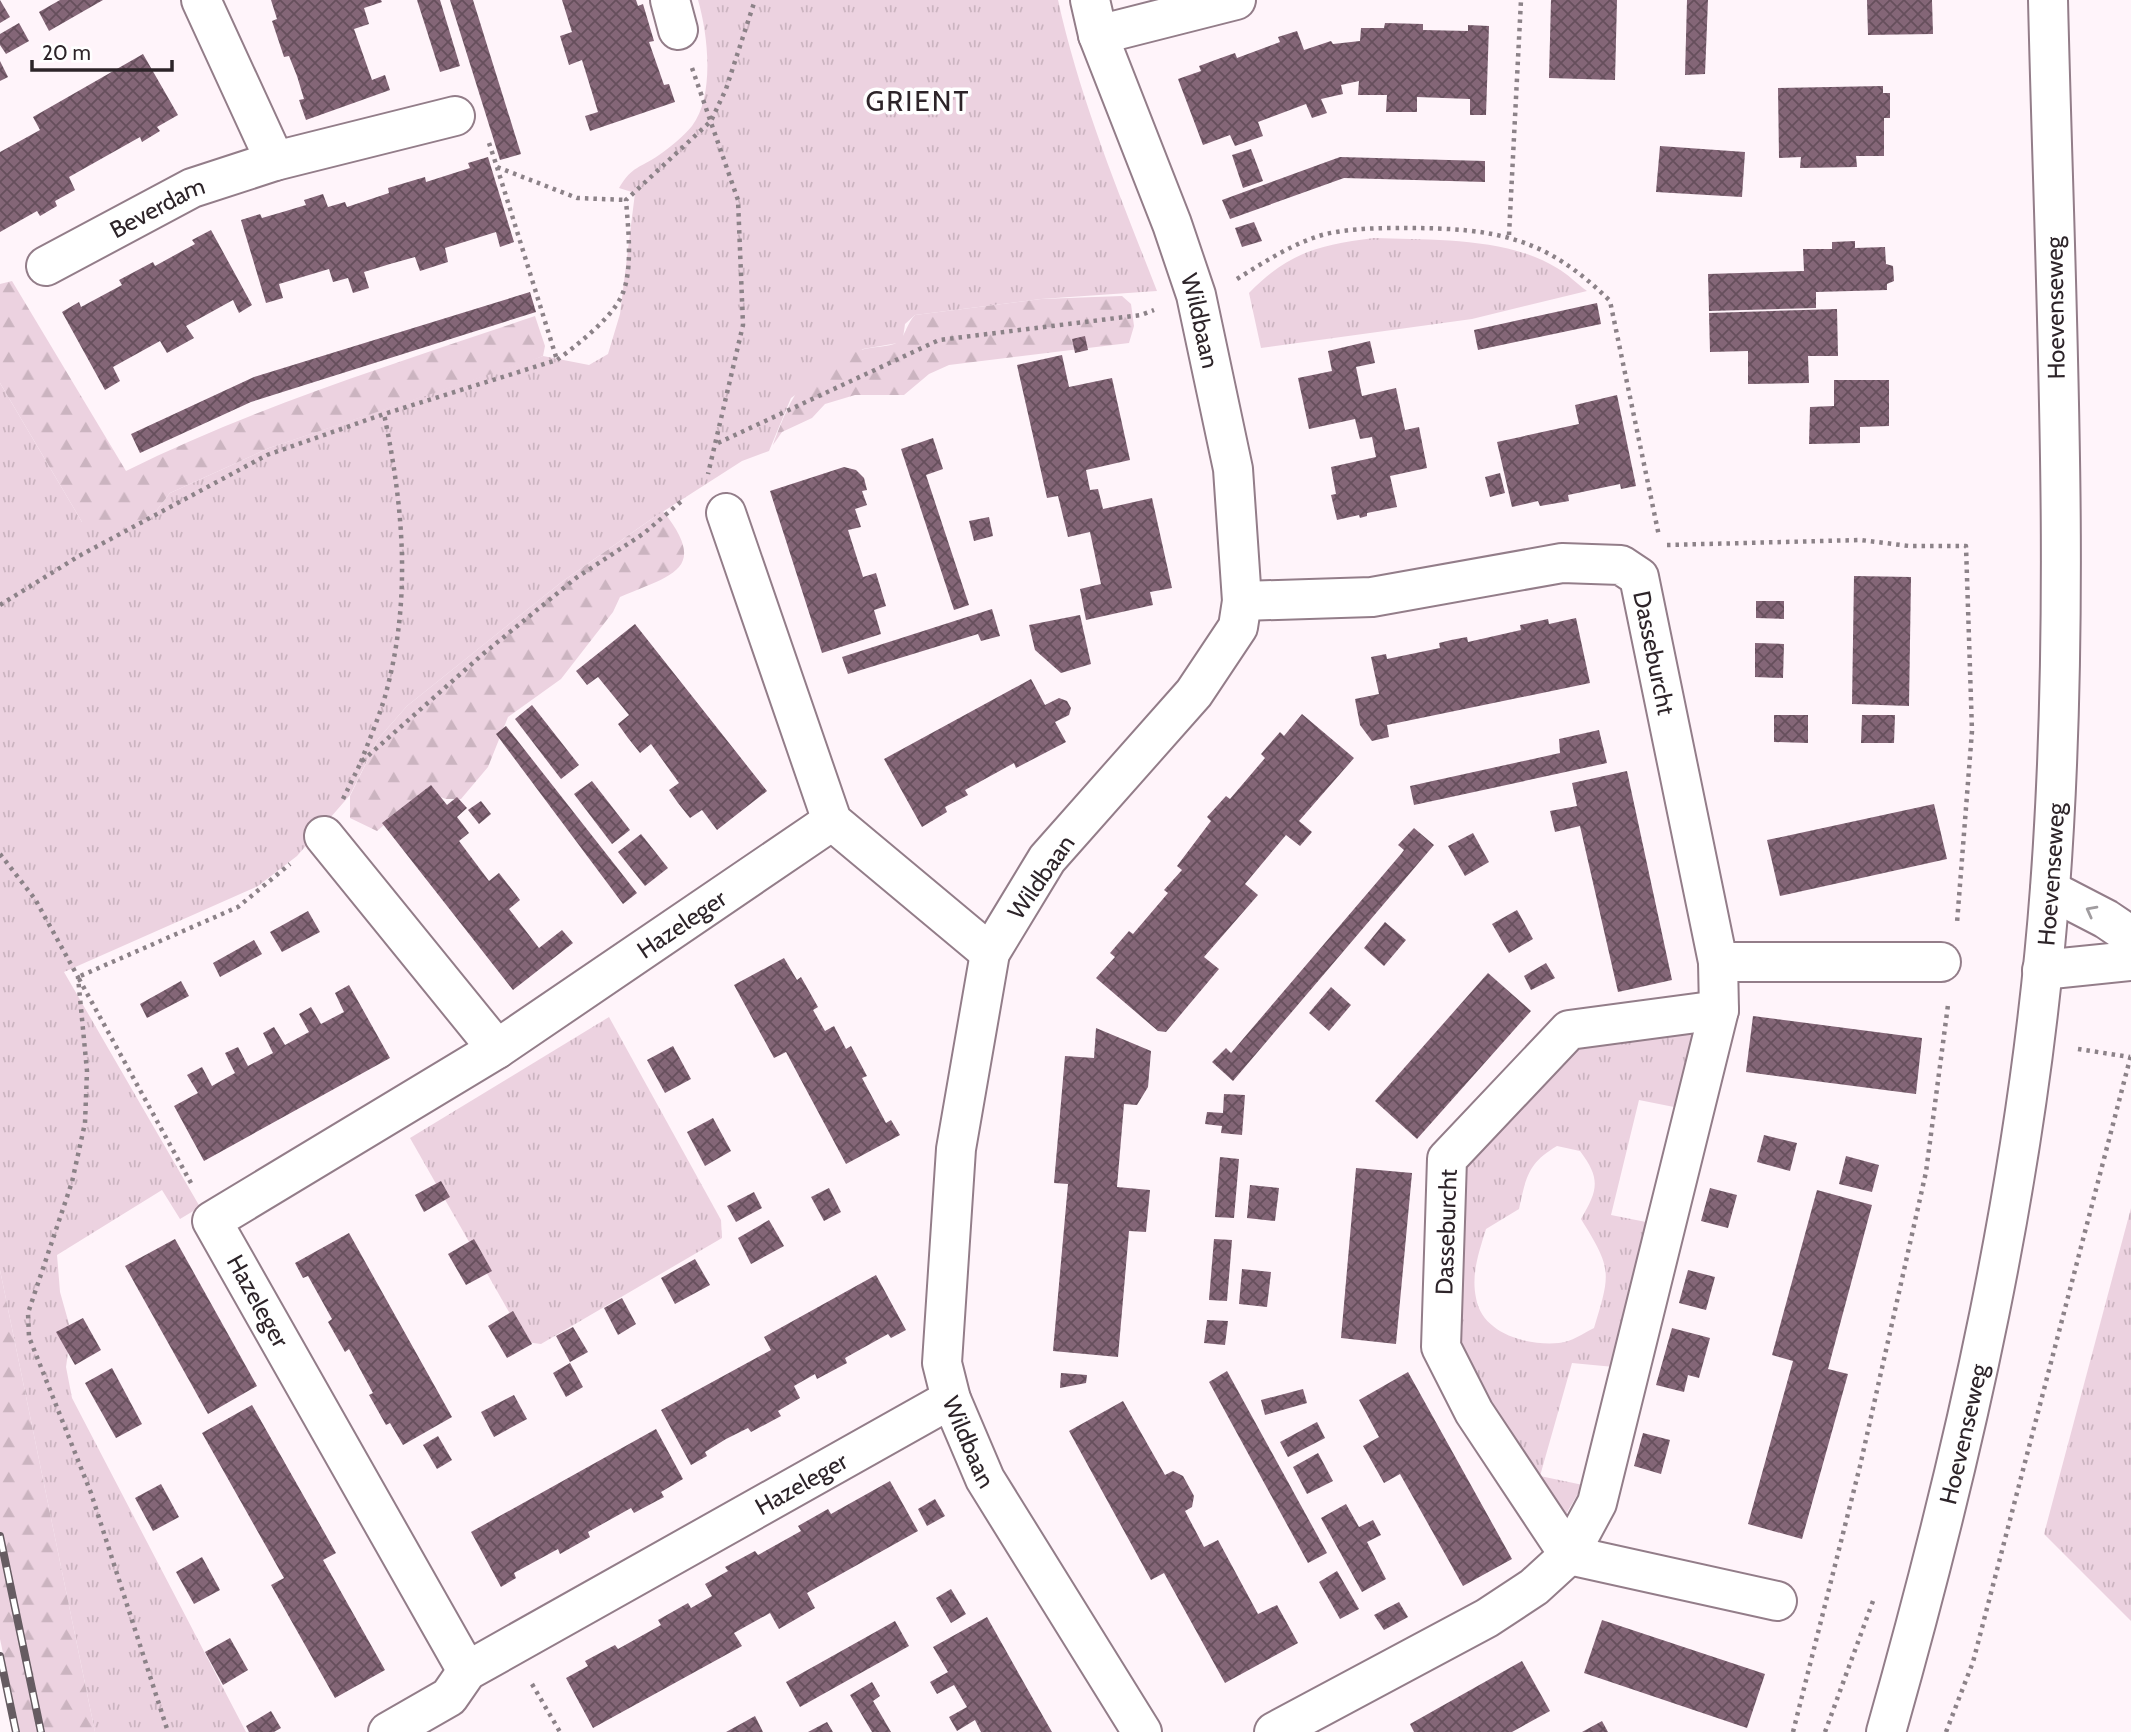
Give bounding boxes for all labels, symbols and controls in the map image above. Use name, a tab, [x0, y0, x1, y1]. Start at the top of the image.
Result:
scale bar	[32, 28, 172, 72]
text: 20 m	[42, 40, 91, 65]
district label: GRIENT	[866, 84, 971, 118]
street label: Beverdam	[105, 170, 208, 244]
street label: Hoevenseweg	[2039, 235, 2071, 380]
street label: Wildbaan	[1175, 270, 1226, 371]
street label: Dasseburcht	[1628, 588, 1681, 717]
street label: Hoevenseweg	[2031, 801, 2070, 947]
street label: Wildbaan	[1001, 829, 1081, 925]
street label: Hazeleger	[631, 883, 732, 964]
one-way arrow	[2086, 906, 2099, 920]
street label: Dasseburcht	[1429, 1169, 1463, 1295]
street label: Hazeleger	[221, 1250, 295, 1353]
street label: Hoevenseweg	[1933, 1360, 1993, 1507]
street label: Wildbaan	[937, 1391, 1001, 1493]
street label: Hazeleger	[750, 1446, 853, 1521]

